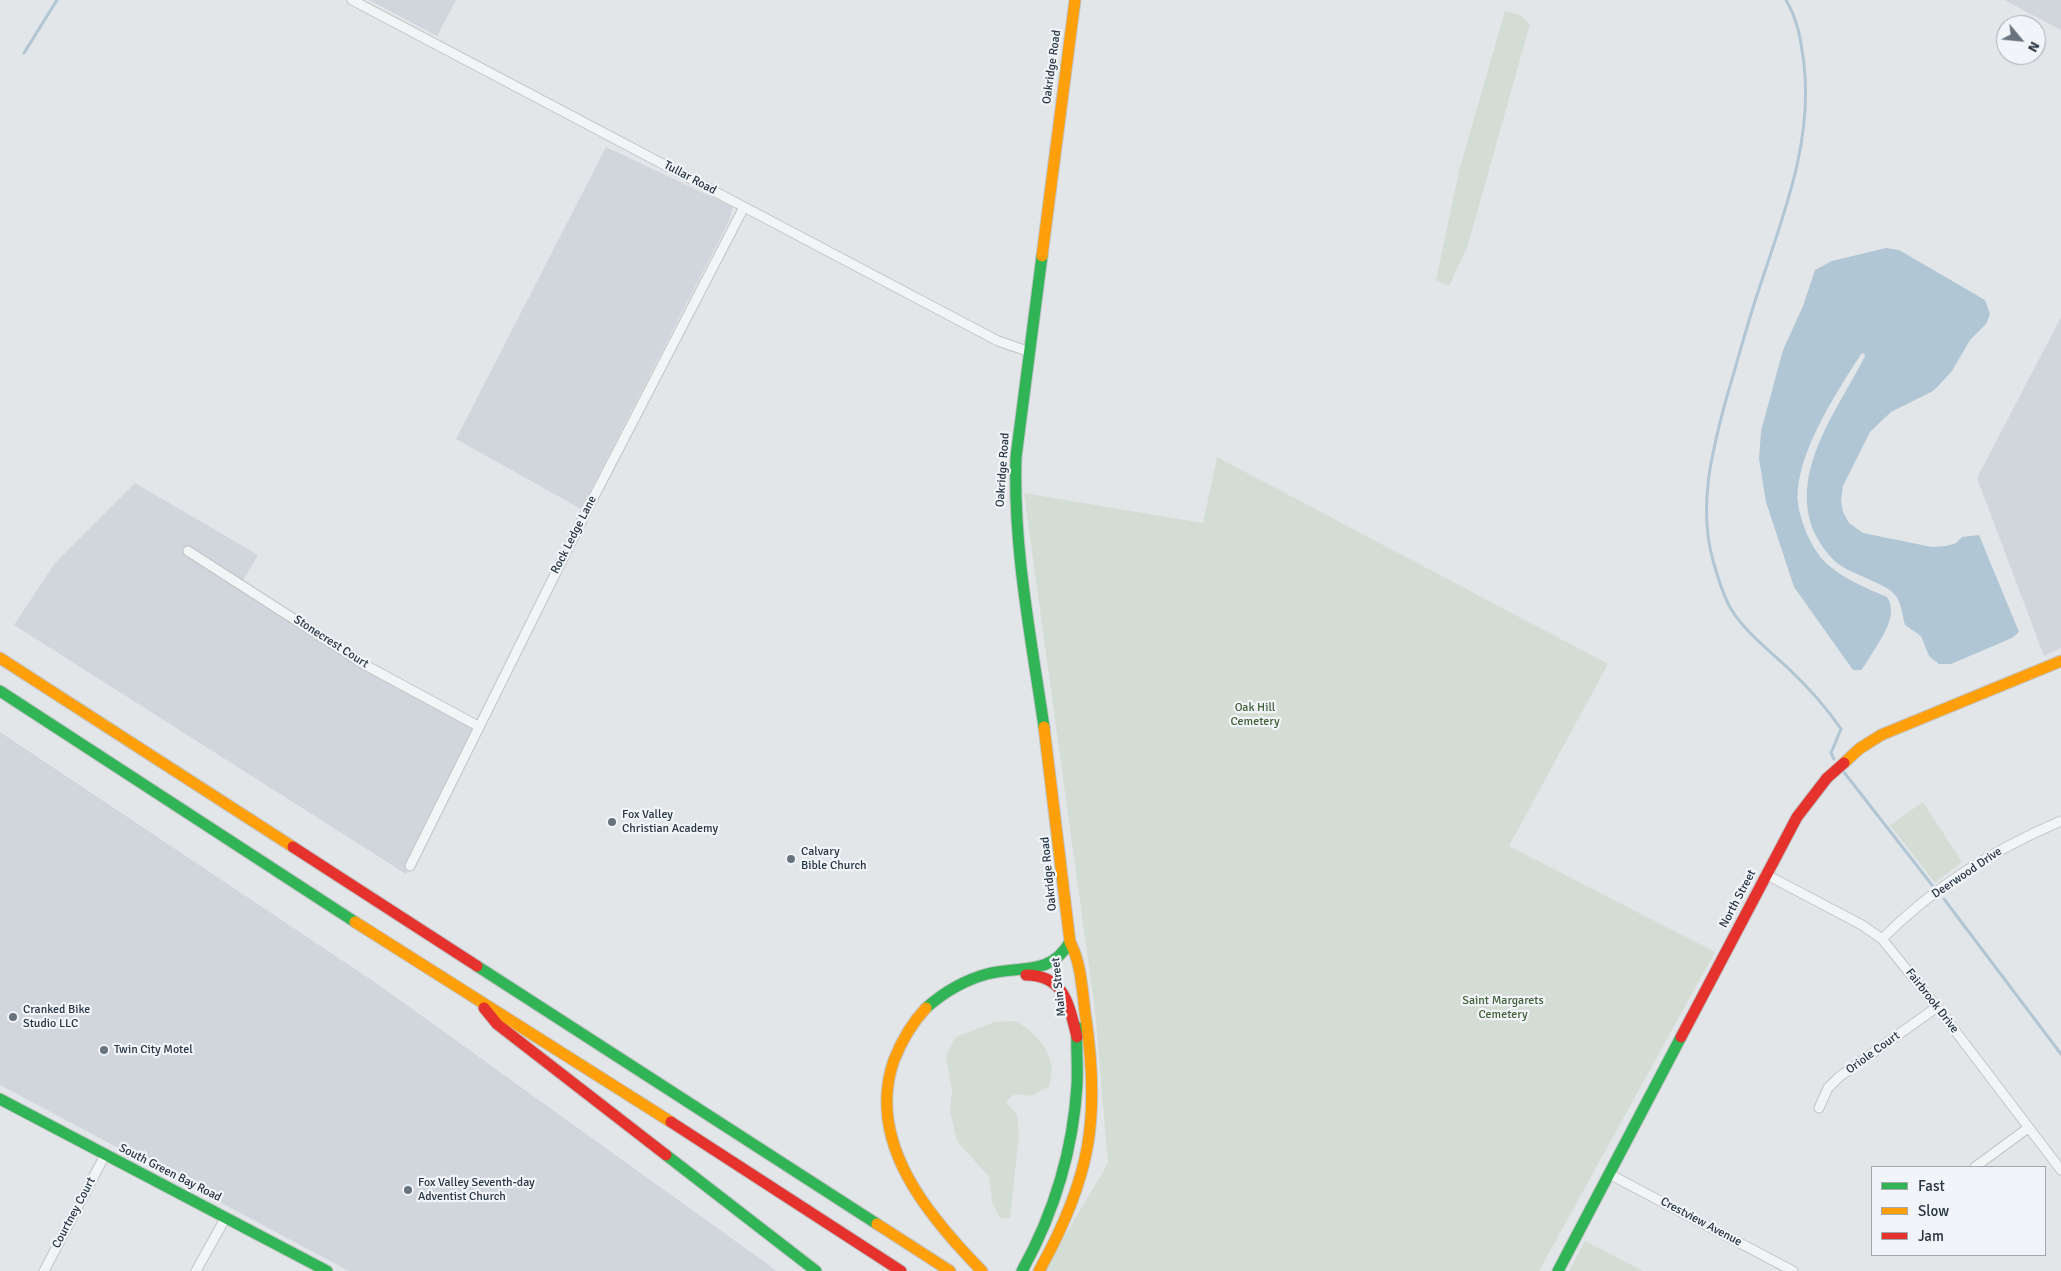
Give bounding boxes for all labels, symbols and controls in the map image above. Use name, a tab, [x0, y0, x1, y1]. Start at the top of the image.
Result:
north arrow	[1996, 15, 2046, 65]
street label: Oakridge Road	[1040, 29, 1064, 105]
text: N	[2024, 39, 2044, 55]
street label: Tullar Road	[661, 158, 719, 198]
street label: Oakridge Road	[993, 432, 1013, 508]
street label: Rock Ledge Lane	[548, 494, 600, 576]
street label: Stonecrest Court	[291, 612, 371, 672]
park label: Oak Hill Cemetery	[1230, 701, 1280, 729]
place label: Fox Valley Christian Academy	[622, 808, 718, 836]
marker: Fox Valley Christian Academy	[606, 816, 618, 828]
street label: Oakridge Road	[1038, 836, 1060, 912]
street label: Deerwood Drive	[1929, 844, 2005, 902]
place label: Calvary Bible Church	[801, 845, 867, 873]
marker: Calvary Bible Church	[785, 853, 797, 865]
street label: North Street	[1717, 867, 1759, 931]
street label: Main Street	[1049, 957, 1069, 1017]
street label: Fairbrook Drive	[1902, 966, 1962, 1036]
park label: Saint Margarets Cemetery	[1462, 994, 1544, 1022]
place label: Cranked Bike Studio LLC	[23, 1003, 90, 1031]
marker: Cranked Bike Studio LLC	[7, 1011, 19, 1023]
street label: Oriole Court	[1843, 1029, 1903, 1077]
place label: Twin City Motel	[114, 1043, 193, 1057]
marker: Twin City Motel	[98, 1044, 110, 1056]
street label: South Green Bay Road	[116, 1141, 224, 1205]
legend	[1871, 1166, 2046, 1256]
street label: Courtney Court	[49, 1175, 99, 1251]
place label: Fox Valley Seventh-day Adventist Church	[418, 1176, 535, 1204]
text: Fast	[1918, 1177, 1945, 1195]
marker: Fox Valley Seventh-day Adventist Church	[402, 1184, 414, 1196]
street label: Crestview Avenue	[1658, 1194, 1744, 1250]
text: Slow	[1918, 1202, 1949, 1220]
text: Jam	[1918, 1227, 1944, 1245]

